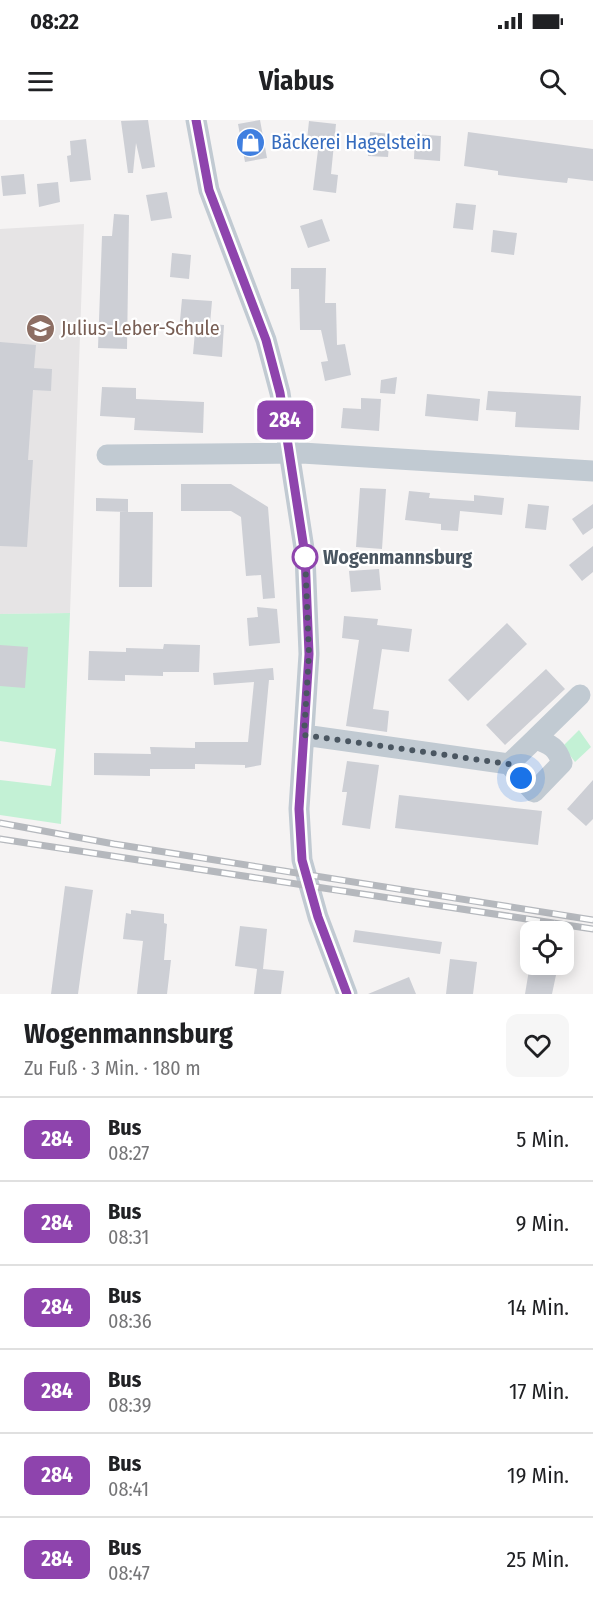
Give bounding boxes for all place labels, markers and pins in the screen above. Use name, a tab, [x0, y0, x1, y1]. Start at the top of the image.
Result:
shop icon: Bäckerei Hagelstein	[234, 126, 266, 158]
place label: Bäckerei Hagelstein	[271, 130, 432, 154]
school or university icon: Julius-Leber-Schule	[24, 312, 56, 344]
place label: Julius-Leber-Schule	[61, 316, 220, 340]
marker: Wogenmannsburg	[292, 544, 318, 570]
place label: Wogenmannsburg	[323, 545, 472, 569]

